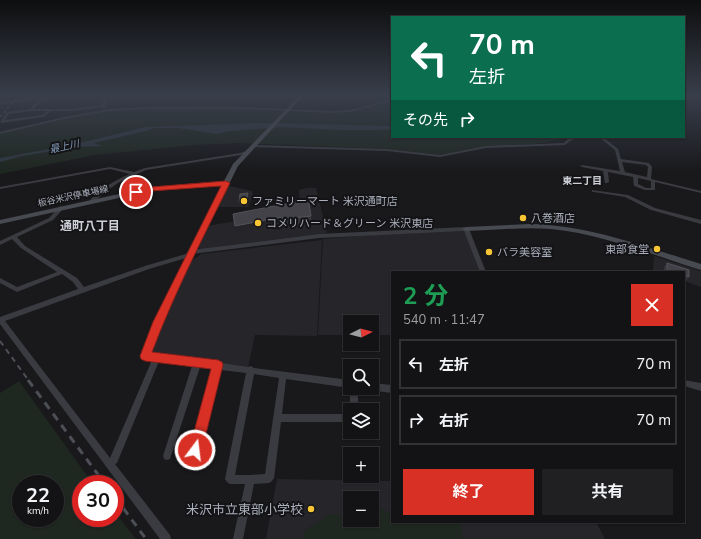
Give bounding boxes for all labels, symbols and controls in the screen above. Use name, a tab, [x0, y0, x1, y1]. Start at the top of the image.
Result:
text: 70 m	[469, 26, 535, 64]
icon: left	[403, 32, 455, 84]
text: 左折	[469, 65, 505, 89]
icon: right	[456, 108, 478, 130]
text: その先	[403, 110, 448, 130]
water label: 最上川	[48, 137, 81, 157]
district label: 東二丁目	[562, 174, 602, 188]
pin	[119, 175, 153, 209]
icon: arrive	[125, 181, 147, 203]
street label: 板谷米沢停車場線	[37, 182, 110, 209]
place label: ファミリーマート 米沢通町店	[252, 194, 398, 209]
marker: ファミリーマート 米沢通町店	[239, 196, 249, 206]
place label: 八巻酒店	[531, 211, 575, 226]
marker: 八巻酒店	[518, 213, 528, 223]
place label: コメリハード＆グリーン 米沢東店	[266, 216, 433, 231]
district label: 通町八丁目	[60, 218, 120, 234]
marker: コメリハード＆グリーン 米沢東店	[253, 218, 263, 228]
place label: 東部食堂	[605, 242, 649, 257]
marker: 東部食堂	[652, 244, 662, 254]
place label: バラ美容室	[497, 245, 552, 260]
marker: バラ美容室	[484, 247, 494, 257]
text: 2 分	[403, 280, 448, 312]
button: close	[631, 284, 673, 326]
text: 540 m · 11:47	[403, 311, 485, 329]
north arrow	[343, 315, 379, 351]
map controls	[343, 315, 379, 527]
icon: left	[405, 353, 427, 375]
text: 70 m	[636, 354, 671, 374]
text: 左折	[439, 355, 469, 375]
button: search	[343, 359, 379, 395]
button: layers	[343, 403, 379, 439]
icon: right	[405, 409, 427, 431]
text: 70 m	[636, 410, 671, 430]
text: 右折	[439, 411, 469, 431]
position arrow	[174, 429, 216, 471]
button: +	[343, 447, 379, 483]
button: 終了	[403, 469, 534, 515]
button: 共有	[542, 469, 673, 515]
speed limit sign: 30	[72, 475, 124, 527]
text: 22	[26, 482, 50, 509]
button: −	[343, 491, 379, 527]
place label: 米沢市立東部小学校	[186, 501, 303, 519]
text: km/h	[27, 504, 49, 518]
marker: 米沢市立東部小学校	[306, 504, 316, 514]

